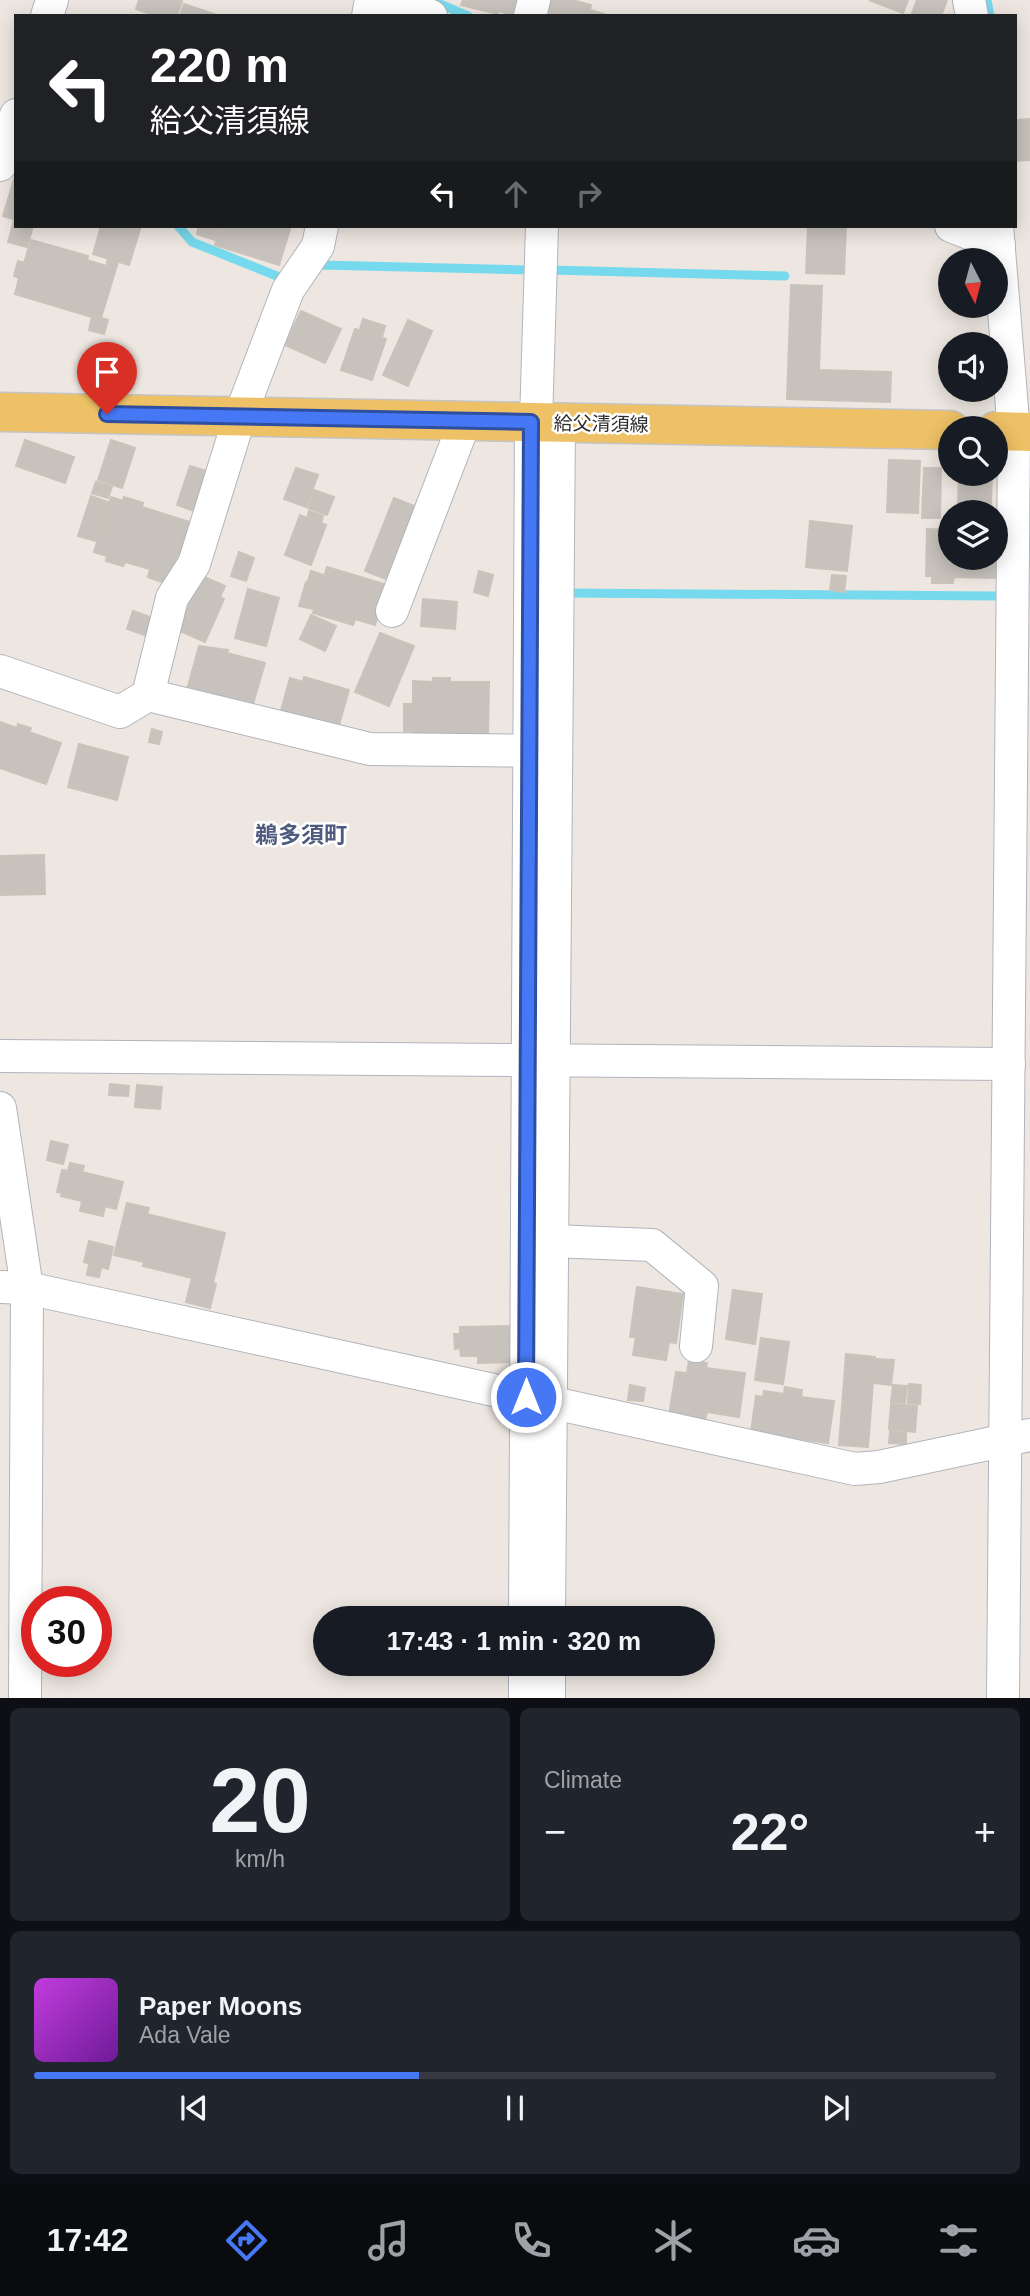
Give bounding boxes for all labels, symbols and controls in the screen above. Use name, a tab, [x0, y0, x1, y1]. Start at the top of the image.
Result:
text: 220 m	[150, 38, 289, 92]
icon: left	[35, 42, 126, 133]
text: 給父清須線	[150, 103, 310, 139]
icon: left	[424, 175, 462, 213]
icon: ahead	[497, 175, 535, 213]
icon: right	[570, 175, 608, 213]
north arrow	[938, 248, 1008, 318]
map controls	[938, 248, 1008, 570]
button: sound	[938, 332, 1008, 402]
pin	[77, 342, 137, 414]
icon: arrive	[88, 353, 126, 391]
street label: 給父清須線	[553, 413, 649, 435]
button: search	[938, 416, 1008, 486]
button: layers	[938, 500, 1008, 570]
district label: 鵜多須町	[255, 822, 347, 848]
position arrow	[489, 1360, 563, 1434]
speed limit sign: 30	[21, 1586, 112, 1677]
text: 17:43 · 1 min · 320 m	[387, 1626, 641, 1656]
text: 20	[209, 1750, 311, 1851]
text: Climate	[544, 1767, 622, 1793]
text: 22°	[731, 1803, 809, 1861]
text: −	[544, 1811, 566, 1853]
text: +	[974, 1811, 996, 1853]
text: km/h	[235, 1846, 285, 1872]
text: Paper Moons	[139, 1991, 302, 2021]
text: Ada Vale	[139, 2022, 231, 2048]
icon: previous	[175, 2089, 213, 2127]
icon: pause	[496, 2089, 534, 2127]
icon: next	[817, 2089, 855, 2127]
icon: directions	[222, 2216, 271, 2265]
icon: music	[364, 2216, 413, 2265]
icon: phone	[507, 2216, 556, 2265]
icon: climate	[649, 2216, 698, 2265]
icon: car	[792, 2216, 841, 2265]
icon: filters	[934, 2216, 983, 2265]
text: 17:42	[47, 2222, 129, 2258]

